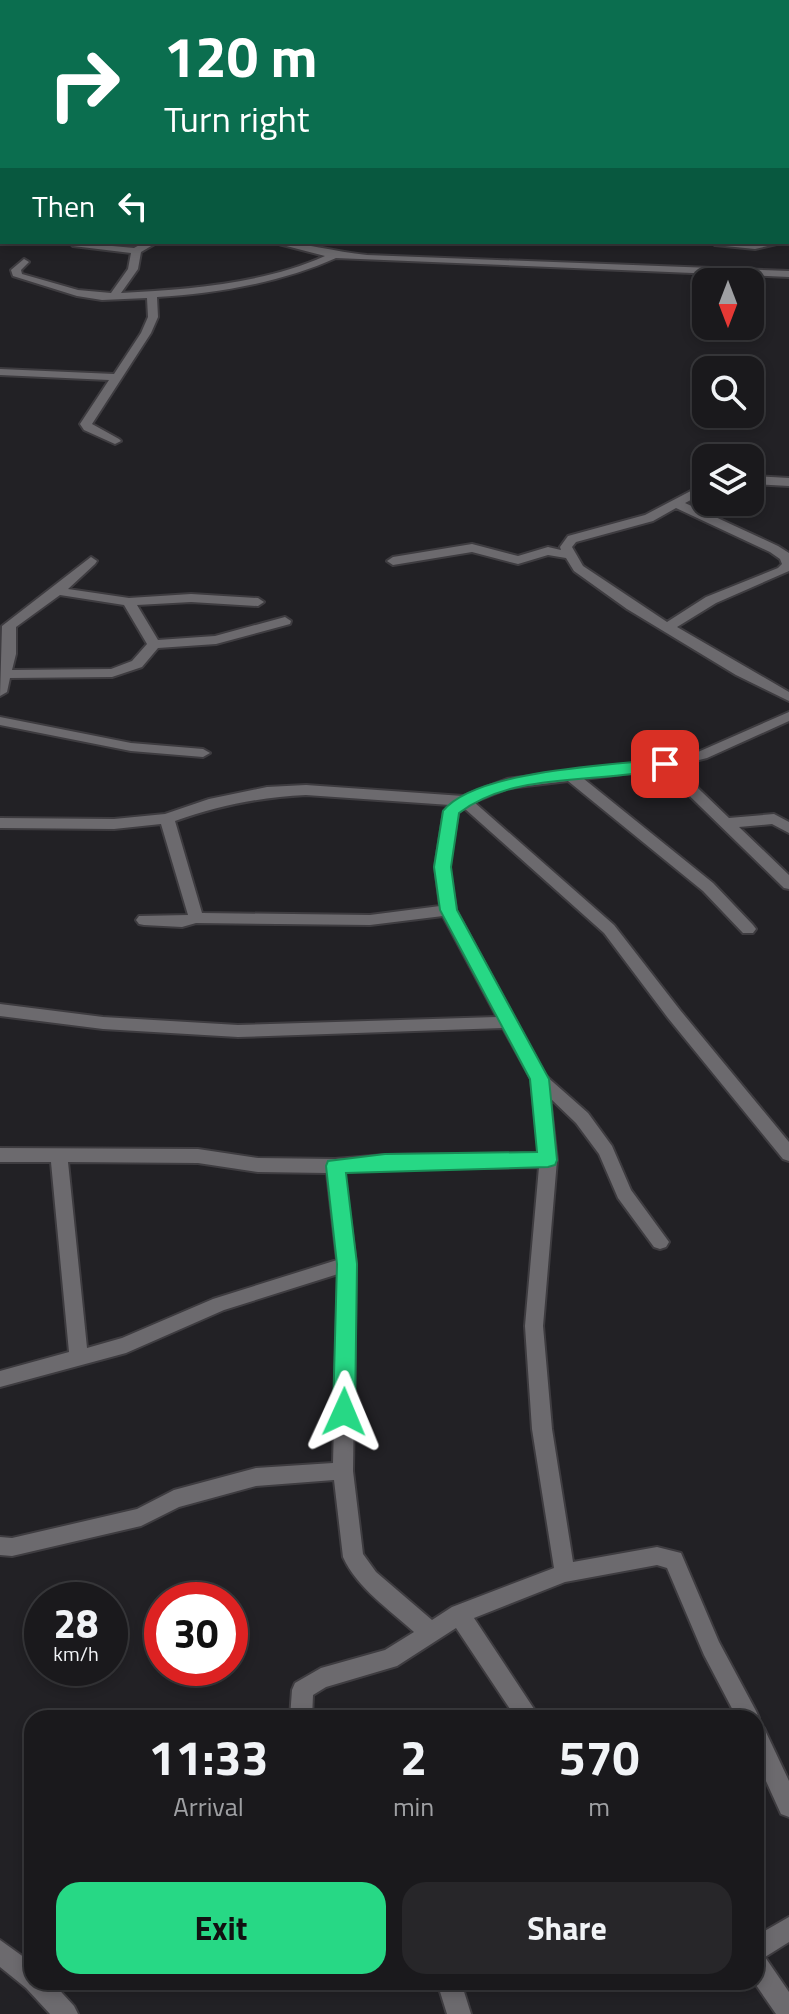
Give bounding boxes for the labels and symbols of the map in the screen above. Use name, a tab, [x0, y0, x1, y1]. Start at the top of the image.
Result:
north arrow	[692, 268, 764, 340]
pin	[631, 730, 699, 798]
position arrow	[302, 1370, 386, 1454]
speed limit sign: 30	[144, 1582, 248, 1686]

